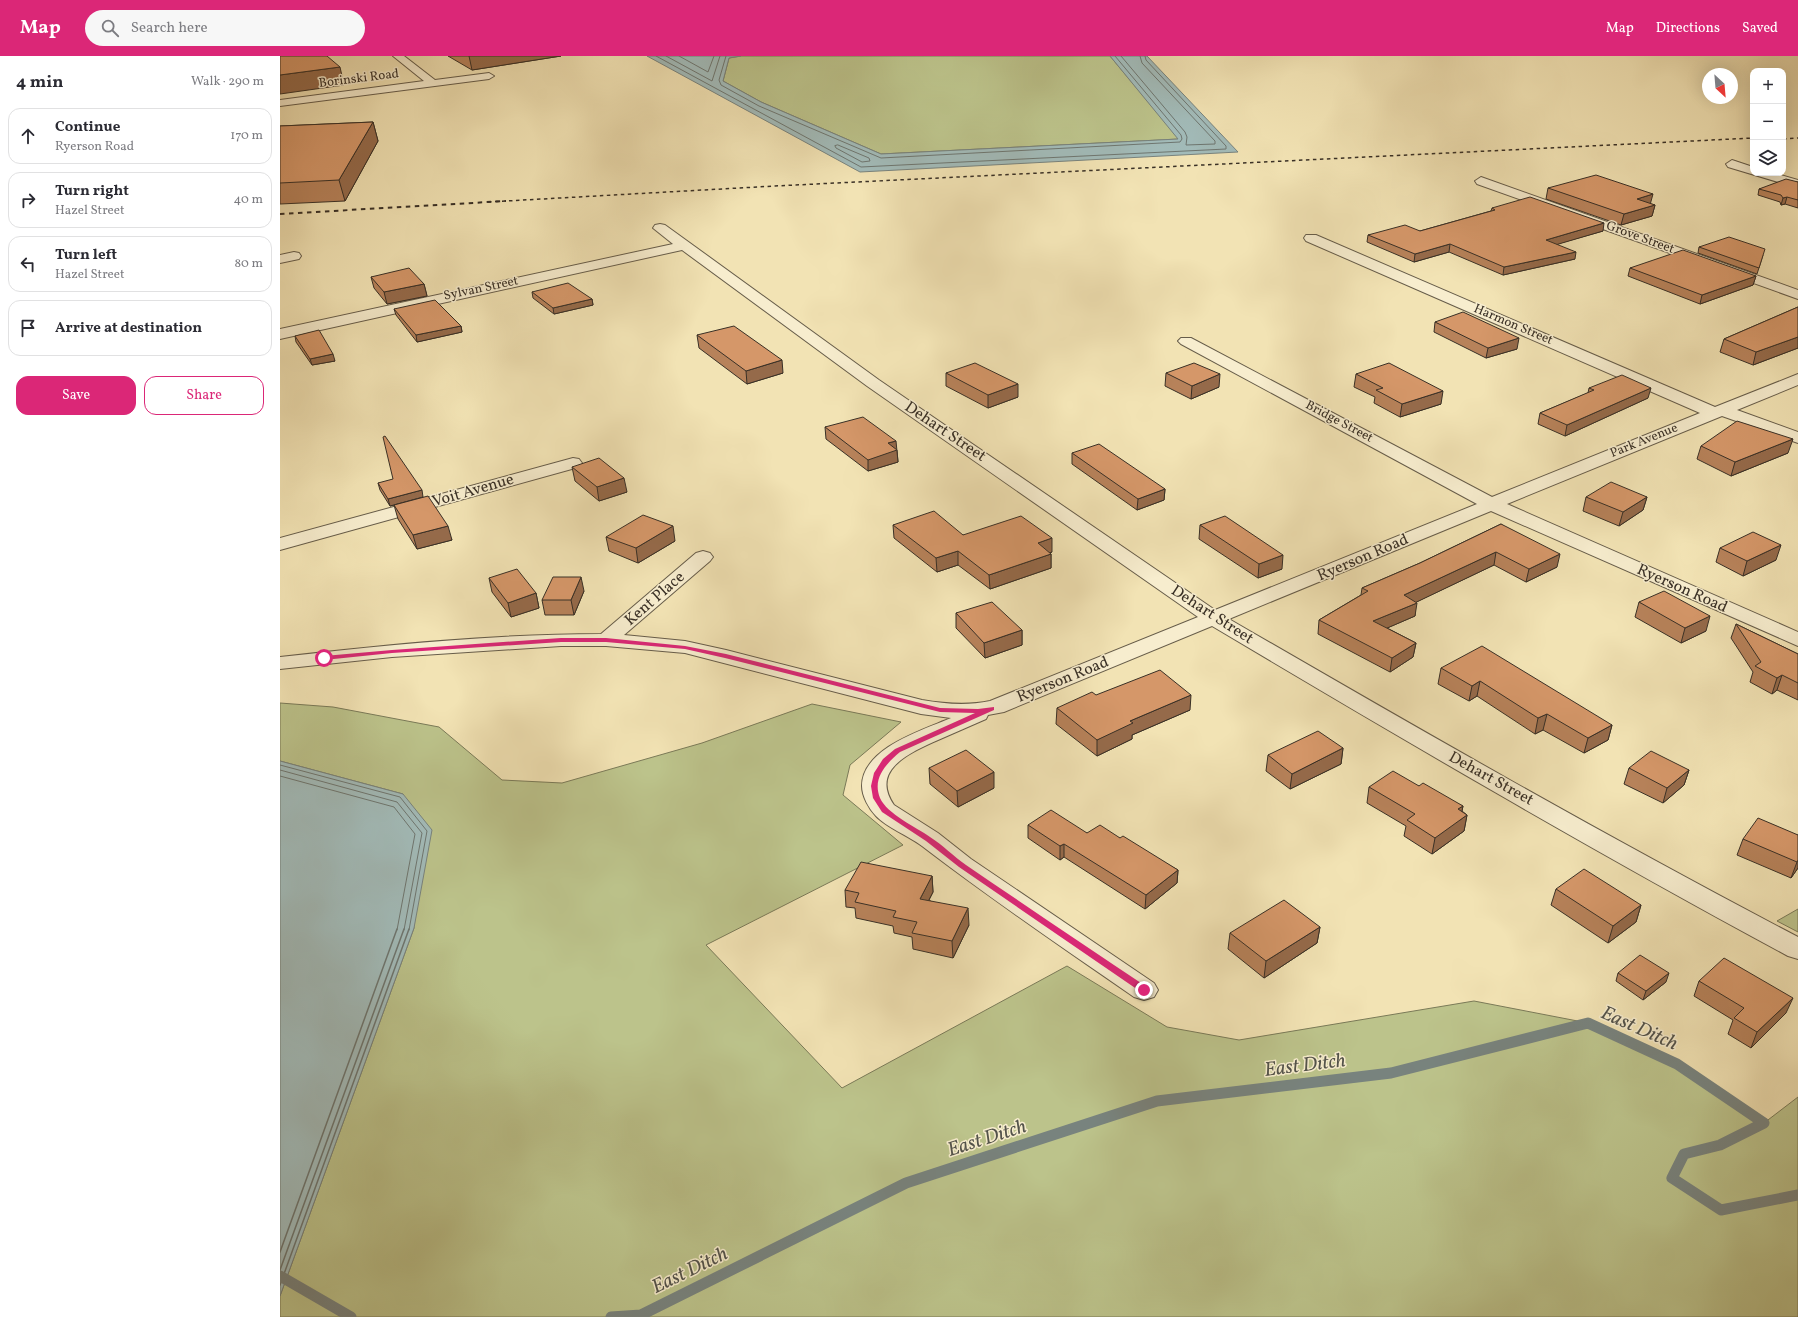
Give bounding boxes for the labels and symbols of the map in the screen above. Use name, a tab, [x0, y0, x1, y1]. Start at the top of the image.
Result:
street label: Borinski Road	[318, 65, 400, 93]
north arrow	[1702, 68, 1738, 104]
street label: Grove Street	[1603, 217, 1677, 259]
street label: Sylvan Street	[442, 272, 520, 306]
street label: Harmon Street	[1471, 300, 1556, 350]
street label: Dehart Street	[900, 397, 991, 468]
street label: Bridge Street	[1302, 397, 1376, 448]
street label: Park Avenue	[1607, 419, 1681, 463]
street label: Voit Avenue	[430, 469, 516, 513]
street label: Ryerson Road	[1314, 529, 1412, 587]
street label: Ryerson Road	[1633, 559, 1731, 619]
street label: Kent Place	[620, 567, 690, 631]
street label: Dehart Street	[1166, 580, 1258, 650]
route start	[315, 649, 333, 667]
street label: Ryerson Road	[1014, 652, 1112, 708]
street label: Dehart Street	[1444, 747, 1538, 812]
route end	[1135, 981, 1153, 999]
water label: East Ditch	[1596, 1000, 1682, 1058]
water label: East Ditch	[1263, 1047, 1347, 1085]
water label: East Ditch	[944, 1113, 1030, 1165]
water label: East Ditch	[647, 1241, 733, 1301]

